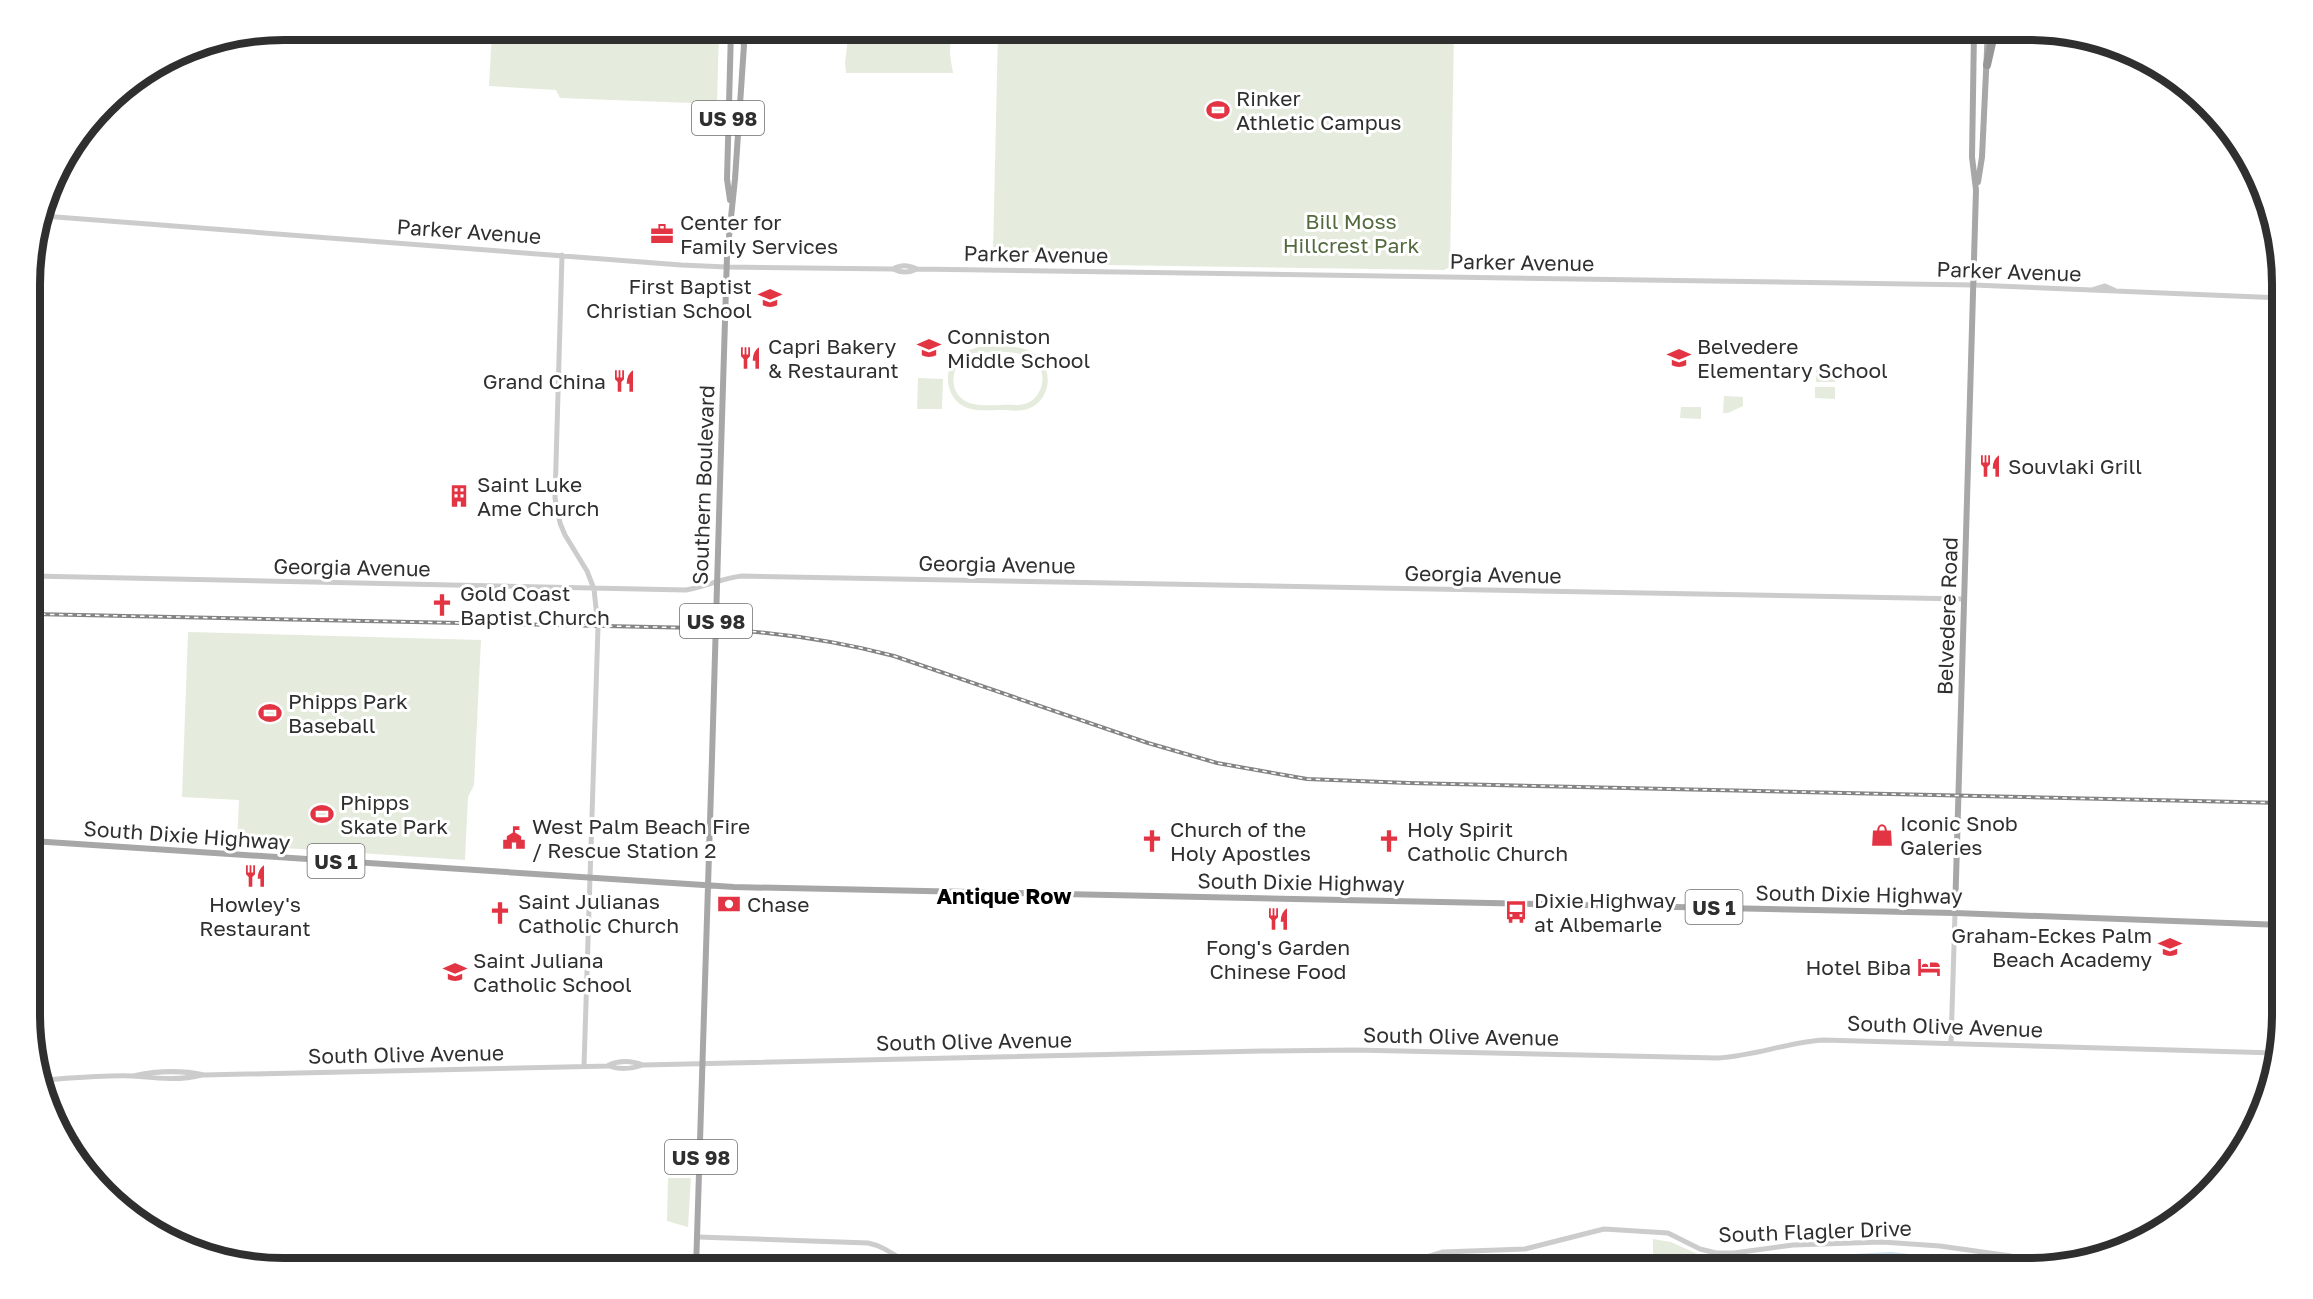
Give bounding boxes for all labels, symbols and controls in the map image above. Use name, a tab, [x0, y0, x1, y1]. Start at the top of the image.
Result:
place label: Rinker Athletic Campus	[1236, 85, 1401, 135]
sports icon: Rinker Athletic Campus	[1205, 97, 1231, 123]
road number: US 98	[692, 101, 764, 135]
park label: Bill Moss Hillcrest Park	[1283, 208, 1419, 258]
place label: Center for Family Services	[680, 209, 838, 259]
street label: Parker Avenue	[396, 213, 542, 249]
office icon: Center for Family Services	[649, 221, 675, 247]
street label: Parker Avenue	[963, 240, 1109, 268]
street label: Parker Avenue	[1449, 248, 1595, 276]
street label: Parker Avenue	[1936, 255, 2082, 287]
place label: First Baptist Christian School	[586, 273, 752, 323]
school or university icon: First Baptist Christian School	[757, 285, 783, 311]
place label: Conniston Middle School	[947, 323, 1090, 373]
place label: Capri Bakery & Restaurant	[768, 333, 899, 383]
place label: Belvedere Elementary School	[1697, 333, 1888, 383]
school or university icon: Conniston Middle School	[916, 335, 942, 361]
restaurant icon: Capri Bakery & Restaurant	[737, 345, 763, 371]
school or university icon: Belvedere Elementary School	[1666, 345, 1692, 371]
place label: Grand China	[483, 368, 606, 394]
restaurant icon: Grand China	[611, 368, 637, 394]
street label: Southern Boulevard	[687, 385, 719, 585]
restaurant icon: Souvlaki Grill	[1977, 453, 2003, 479]
place label: Souvlaki Grill	[2008, 453, 2142, 479]
place label: Saint Luke Ame Church	[477, 471, 599, 521]
building icon: Saint Luke Ame Church	[446, 483, 472, 509]
street label: Belvedere Road	[1931, 537, 1963, 695]
street label: Georgia Avenue	[918, 550, 1076, 578]
street label: Georgia Avenue	[273, 553, 431, 581]
street label: Georgia Avenue	[1404, 560, 1562, 588]
place label: Gold Coast Baptist Church	[460, 580, 610, 630]
church icon: Gold Coast Baptist Church	[429, 592, 455, 618]
road number: US 98	[680, 604, 752, 638]
place label: Phipps Park Baseball	[288, 688, 408, 738]
sports icon: Phipps Park Baseball	[257, 700, 283, 726]
place label: Phipps Skate Park	[340, 789, 448, 839]
sports icon: Phipps Skate Park	[309, 801, 335, 827]
place label: Iconic Snob Galeries	[1900, 810, 2018, 860]
place label: West Palm Beach Fire / Rescue Station 2	[532, 813, 750, 863]
street label: South Dixie Highway	[83, 815, 292, 855]
place label: Church of the Holy Apostles	[1170, 816, 1311, 866]
place label: Holy Spirit Catholic Church	[1407, 816, 1568, 866]
shop icon: Iconic Snob Galeries	[1869, 822, 1895, 848]
public building icon: West Palm Beach Fire / Rescue Station 2	[501, 825, 527, 851]
church icon: Church of the Holy Apostles	[1139, 828, 1165, 854]
church icon: Holy Spirit Catholic Church	[1376, 828, 1402, 854]
road number: US 1	[308, 844, 364, 878]
restaurant icon: Howley's Restaurant	[242, 863, 268, 889]
street label: South Dixie Highway	[1197, 867, 1405, 897]
street label: South Dixie Highway	[1755, 879, 1963, 909]
district label: Antique Row	[936, 882, 1072, 909]
place label: Dixie Highway at Albemarle	[1534, 887, 1676, 937]
place label: Saint Julianas Catholic Church	[518, 888, 679, 938]
road number: US 1	[1686, 890, 1742, 924]
place label: Howley's Restaurant	[199, 891, 311, 941]
bank icon: Chase	[716, 891, 742, 917]
place label: Chase	[747, 891, 809, 917]
bus stop icon: Dixie Highway at Albemarle	[1503, 899, 1529, 925]
church icon: Saint Julianas Catholic Church	[487, 900, 513, 926]
restaurant icon: Fong's Garden Chinese Food	[1265, 906, 1291, 932]
place label: Graham-Eckes Palm Beach Academy	[1951, 922, 2152, 972]
place label: Fong's Garden Chinese Food	[1206, 934, 1350, 984]
school or university icon: Graham-Eckes Palm Beach Academy	[2157, 934, 2183, 960]
place label: Saint Juliana Catholic School	[473, 947, 632, 997]
place label: Hotel Biba	[1805, 954, 1911, 980]
hotel icon: Hotel Biba	[1916, 954, 1942, 980]
school or university icon: Saint Juliana Catholic School	[442, 959, 468, 985]
street label: South Olive Avenue	[1847, 1010, 2043, 1042]
street label: South Olive Avenue	[1363, 1021, 1559, 1051]
street label: South Olive Avenue	[876, 1026, 1072, 1056]
street label: South Olive Avenue	[308, 1039, 504, 1069]
road number: US 98	[665, 1140, 737, 1174]
street label: South Flagler Drive	[1718, 1215, 1912, 1247]

